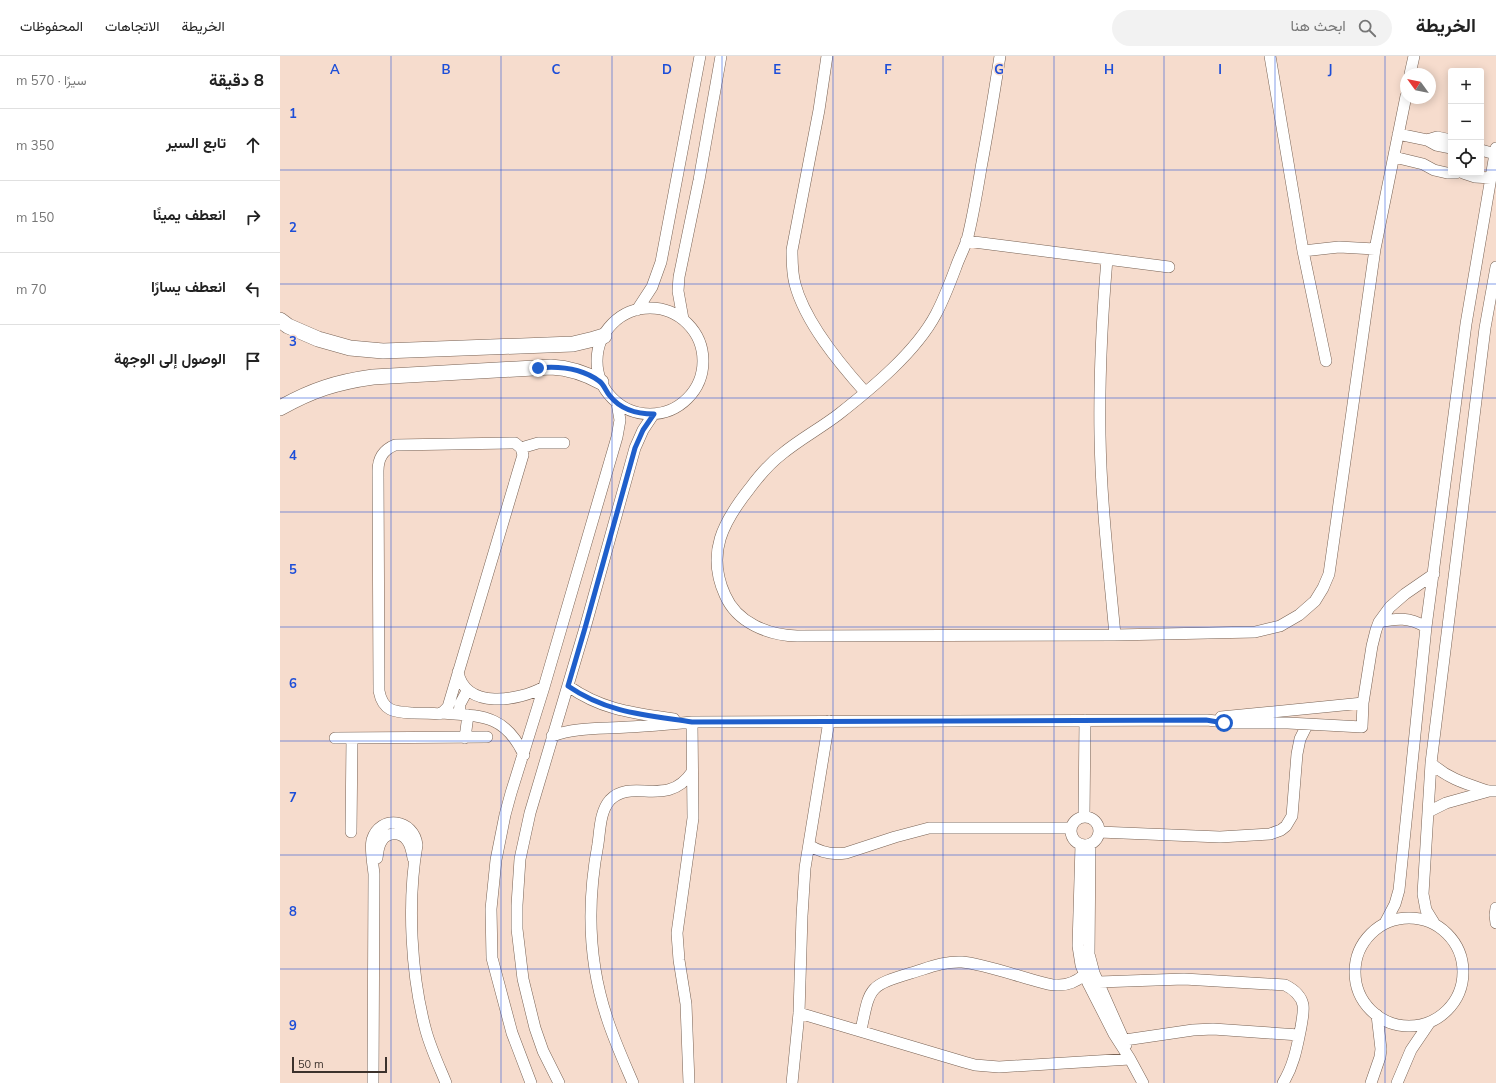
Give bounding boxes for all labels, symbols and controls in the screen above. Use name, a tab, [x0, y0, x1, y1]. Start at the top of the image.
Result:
search box	[1112, 10, 1392, 46]
text: الخريطة	[1416, 13, 1476, 37]
text: ابحث هنا	[1290, 16, 1346, 35]
text: المحفوظات	[20, 17, 83, 35]
text: الاتجاهات	[105, 17, 159, 35]
text: الخريطة	[181, 17, 225, 35]
icon: search	[1356, 17, 1378, 39]
text: A	[330, 61, 340, 77]
text: B	[442, 61, 451, 77]
text: C	[552, 61, 561, 77]
text: D	[662, 61, 672, 77]
text: E	[773, 61, 781, 77]
text: F	[884, 61, 892, 77]
text: G	[994, 61, 1004, 77]
text: H	[1104, 61, 1114, 77]
text: I	[1218, 61, 1222, 77]
text: J	[1328, 61, 1332, 77]
north arrow	[1400, 68, 1436, 104]
map controls	[1448, 68, 1484, 176]
button: +	[1448, 68, 1484, 104]
text: 8 دقيقة	[209, 69, 264, 90]
text: سيرًا · 570 m	[16, 72, 87, 88]
button: −	[1448, 104, 1484, 140]
text: 1	[289, 105, 297, 121]
text: تابع السير	[166, 133, 226, 152]
icon: ahead	[242, 134, 264, 156]
text: 350 m	[16, 137, 54, 153]
button: locate	[1448, 140, 1484, 176]
text: انعطف يمينًا	[153, 205, 226, 224]
icon: right	[242, 206, 264, 228]
text: 150 m	[16, 209, 54, 225]
text: 2	[289, 219, 297, 235]
text: انعطف يسارًا	[151, 277, 226, 296]
icon: left	[242, 278, 264, 300]
text: 70 m	[16, 281, 46, 297]
text: 3	[289, 333, 297, 349]
text: الوصول إلى الوجهة	[114, 349, 226, 368]
icon: arrive	[242, 350, 264, 372]
route end	[529, 359, 547, 377]
text: 4	[289, 447, 297, 463]
text: 5	[289, 561, 297, 577]
text: 6	[289, 675, 297, 691]
route start	[1215, 714, 1233, 732]
text: 7	[289, 789, 297, 805]
text: 8	[289, 903, 297, 919]
text: 9	[289, 1017, 297, 1033]
scale bar	[292, 1055, 387, 1074]
text: 50 m	[298, 1057, 324, 1071]

